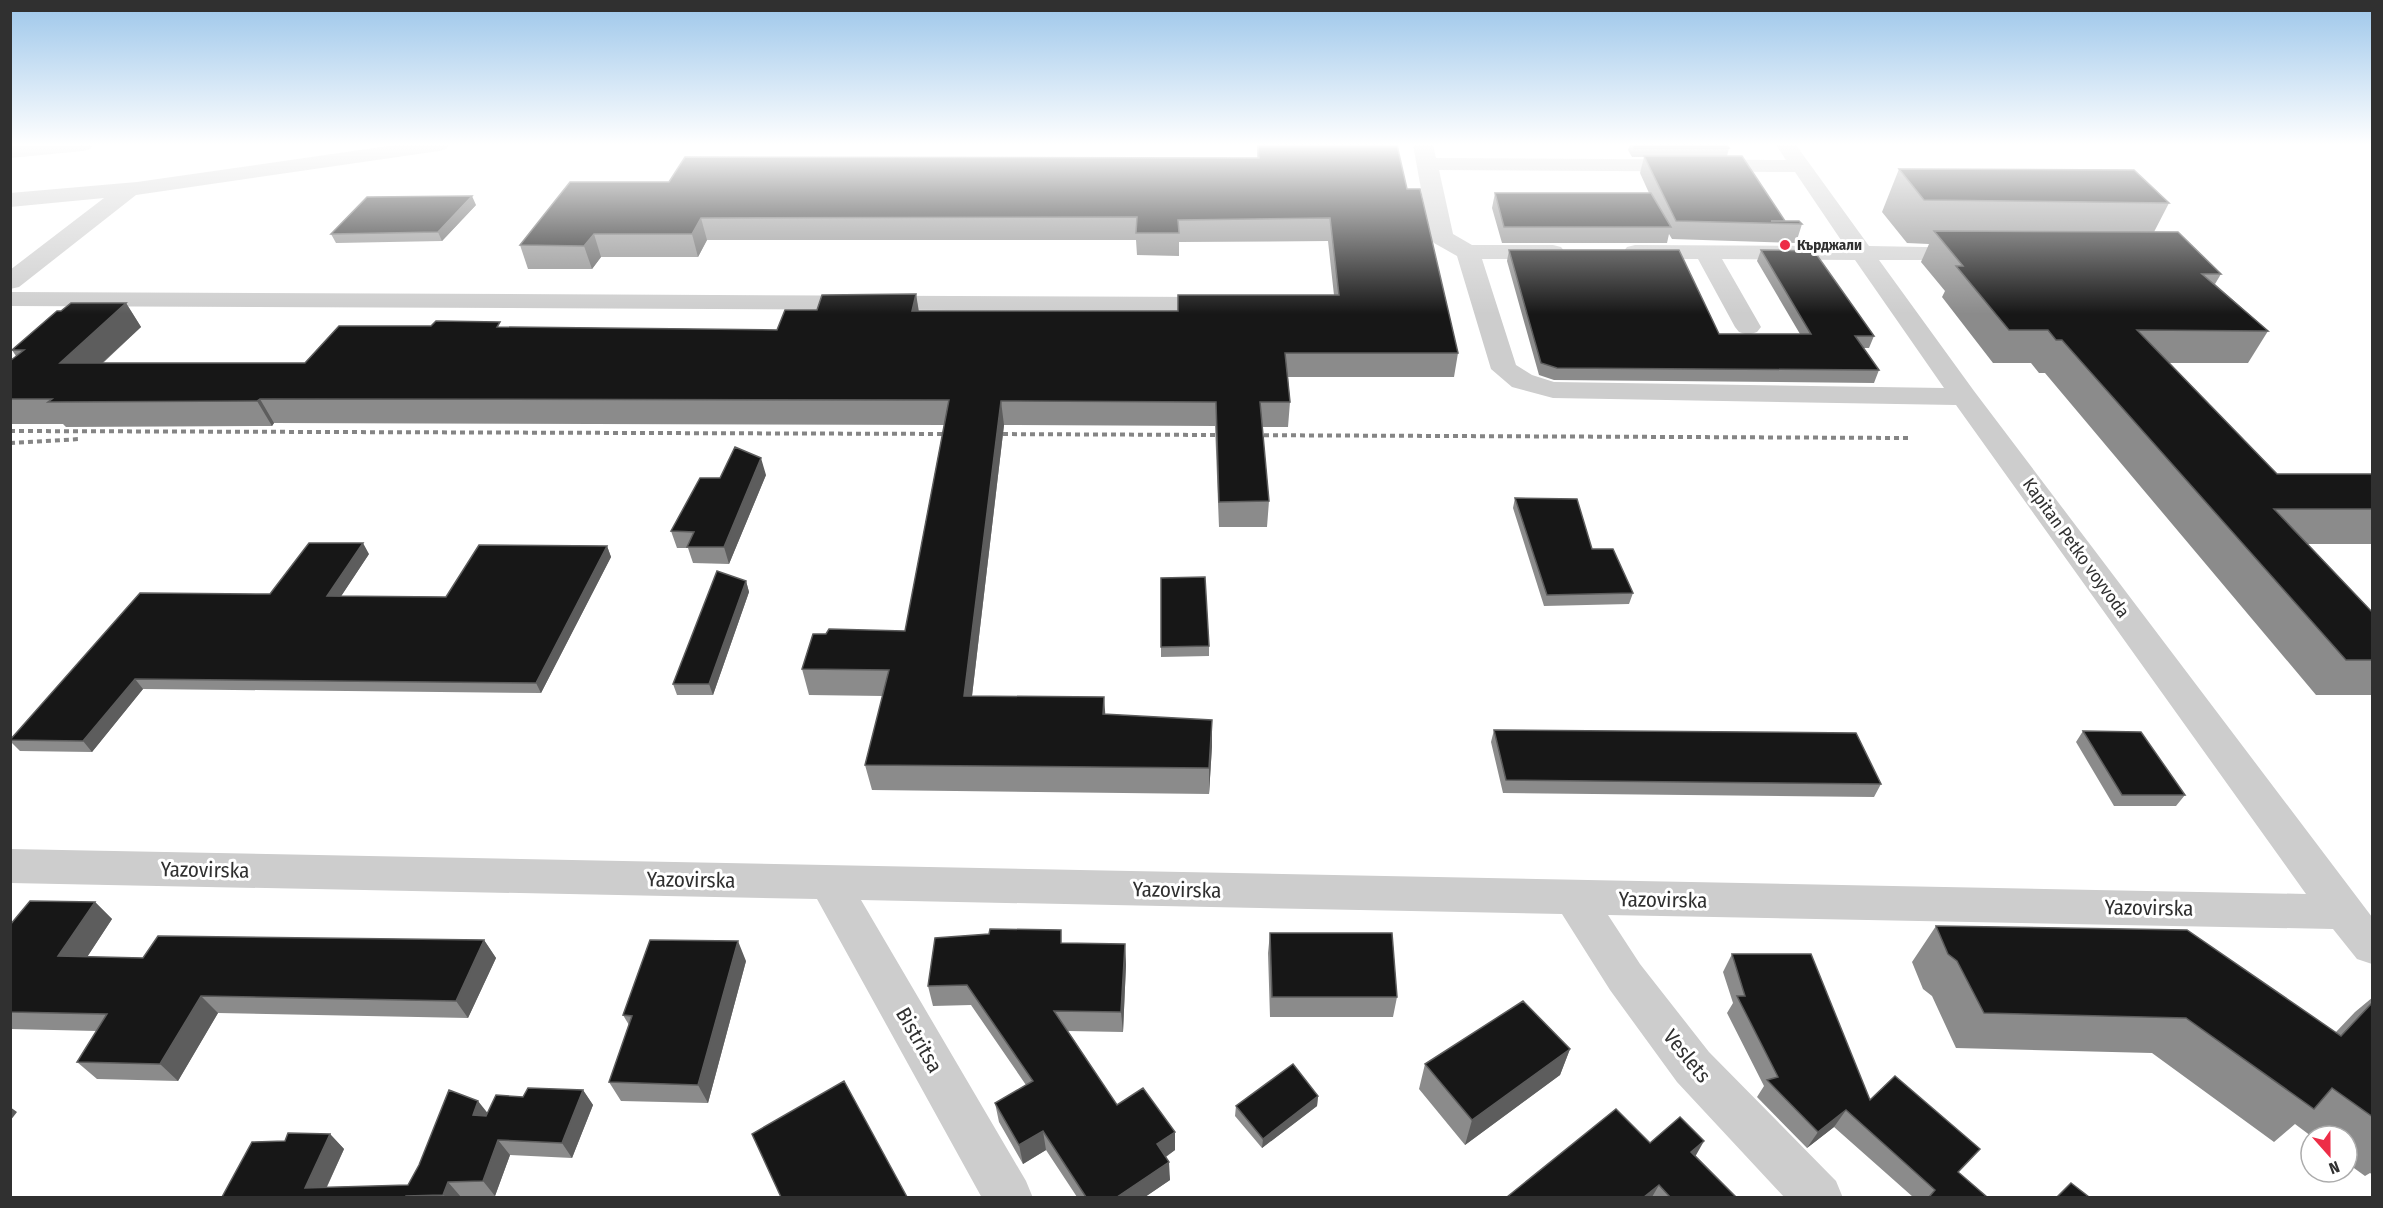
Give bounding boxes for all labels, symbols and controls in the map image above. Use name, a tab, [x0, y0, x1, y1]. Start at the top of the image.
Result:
place label: Кърджали	[1797, 236, 1862, 254]
marker: Кърджали	[1778, 238, 1792, 252]
street label: Kapitan Petko voyvoda	[2018, 474, 2134, 622]
street label: Yazovirska	[160, 856, 250, 884]
street label: Yazovirska	[646, 866, 736, 894]
street label: Yazovirska	[1132, 876, 1222, 904]
street label: Yazovirska	[1618, 886, 1708, 914]
street label: Yazovirska	[2104, 894, 2194, 922]
street label: Bistritsa	[890, 1003, 948, 1077]
street label: Veslets	[1658, 1024, 1716, 1088]
north arrow	[2299, 1124, 2359, 1184]
text: N	[2326, 1157, 2342, 1178]

